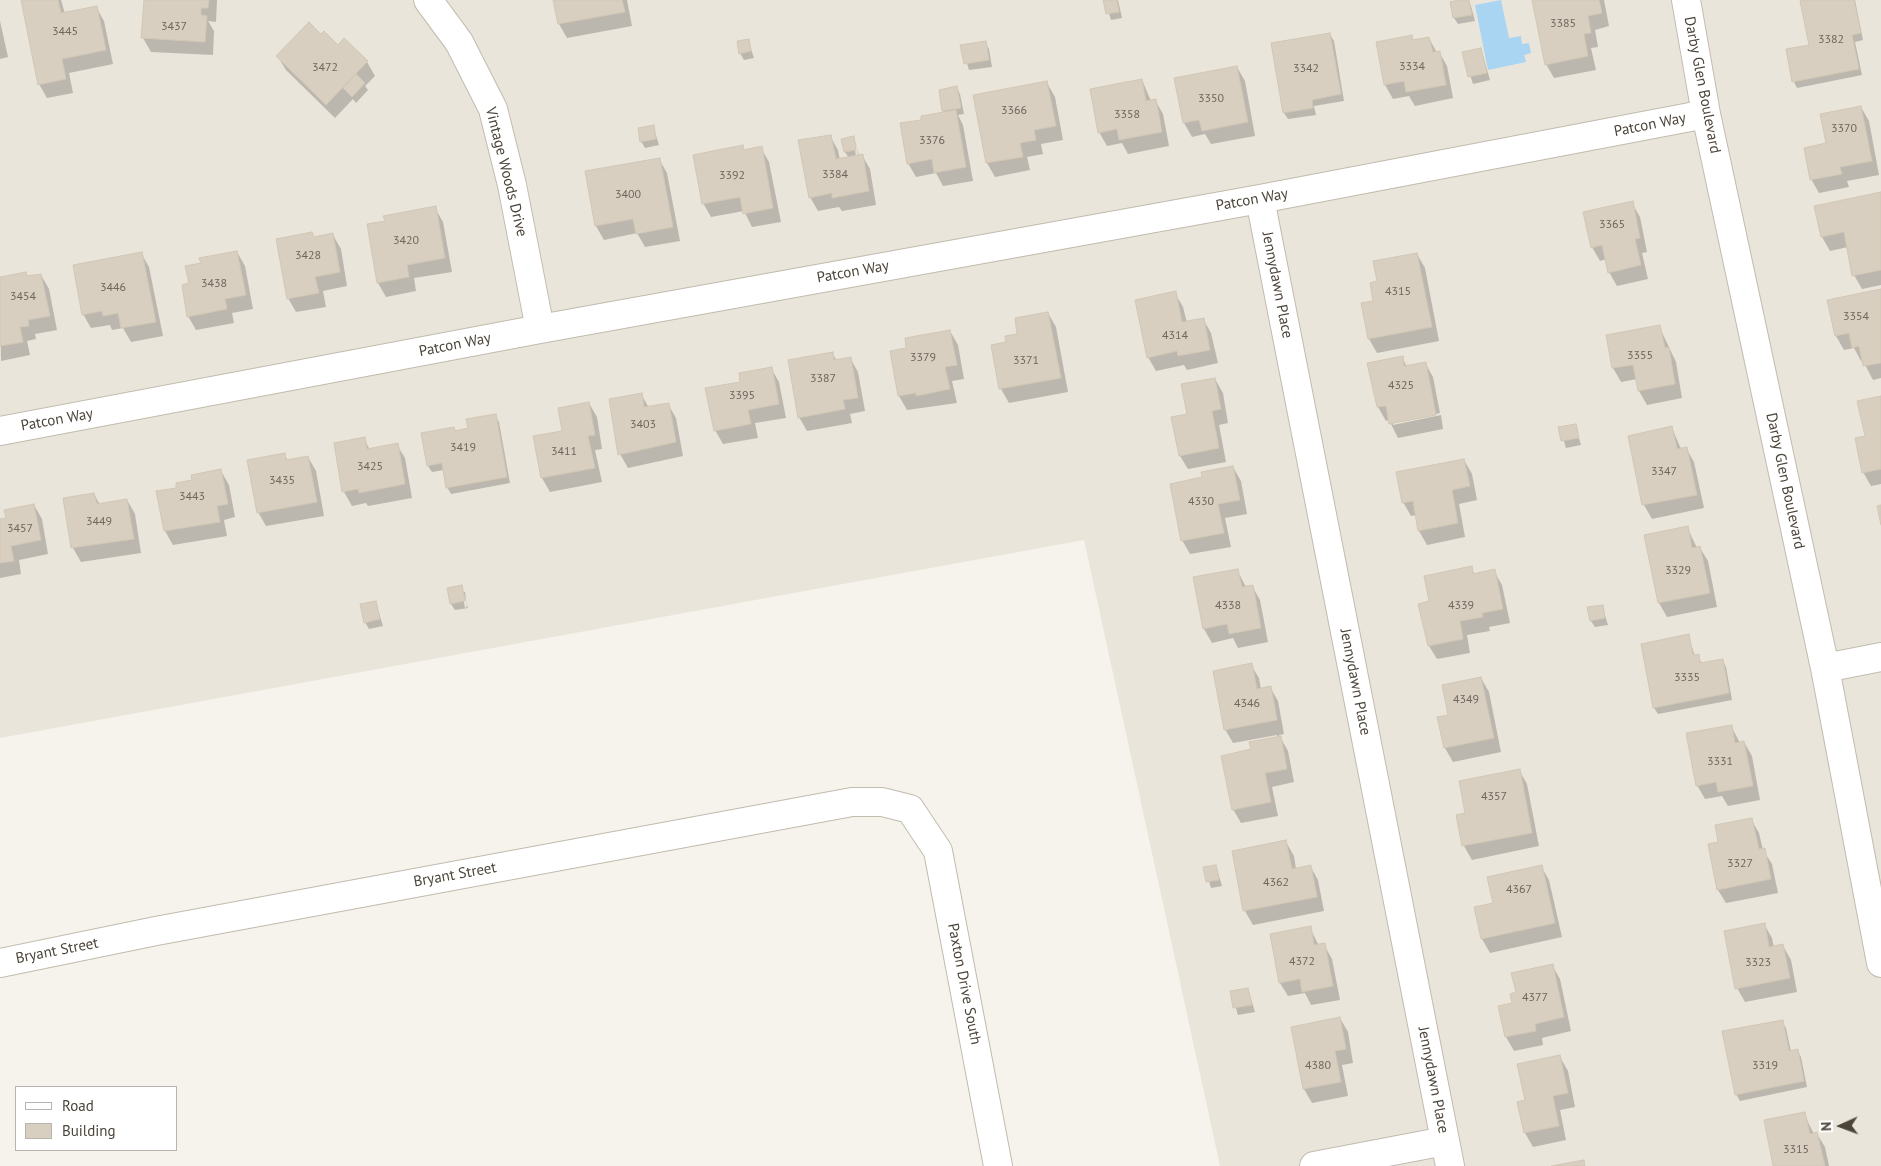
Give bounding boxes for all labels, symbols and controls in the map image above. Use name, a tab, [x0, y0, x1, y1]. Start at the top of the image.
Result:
street label: Darby Glen Boulevard	[1680, 15, 1724, 155]
house number: 3385	[1550, 17, 1576, 31]
house number: 3437	[161, 20, 187, 34]
house number: 3445	[52, 25, 78, 39]
house number: 3382	[1818, 33, 1844, 47]
house number: 3334	[1399, 60, 1425, 74]
house number: 3472	[312, 61, 338, 75]
house number: 3342	[1293, 62, 1319, 76]
house number: 3350	[1198, 92, 1224, 106]
house number: 3366	[1001, 104, 1027, 118]
street label: Vintage Woods Drive	[481, 105, 531, 239]
house number: 3358	[1114, 108, 1140, 122]
street label: Patcon Way	[1612, 109, 1688, 141]
house number: 3370	[1831, 122, 1857, 136]
house number: 3376	[919, 134, 945, 148]
house number: 3384	[822, 168, 848, 182]
house number: 3392	[719, 169, 745, 183]
street label: Patcon Way	[1214, 185, 1290, 215]
house number: 3400	[615, 188, 641, 202]
house number: 3365	[1599, 218, 1625, 232]
street label: Jennydawn Place	[1258, 230, 1296, 340]
house number: 3420	[393, 234, 419, 248]
house number: 3428	[295, 249, 321, 263]
street label: Patcon Way	[815, 257, 891, 287]
house number: 3438	[201, 277, 227, 291]
house number: 3446	[100, 281, 126, 295]
house number: 4315	[1385, 285, 1411, 299]
house number: 3454	[10, 290, 36, 304]
house number: 3354	[1843, 310, 1869, 324]
street label: Patcon Way	[417, 329, 493, 361]
house number: 4314	[1162, 329, 1188, 343]
house number: 3355	[1627, 349, 1653, 363]
house number: 3379	[910, 351, 936, 365]
house number: 3371	[1013, 354, 1039, 368]
house number: 3387	[810, 372, 836, 386]
house number: 4325	[1388, 379, 1414, 393]
house number: 3395	[729, 389, 755, 403]
street label: Patcon Way	[19, 405, 95, 435]
street label: Darby Glen Boulevard	[1762, 411, 1808, 551]
house number: 3403	[630, 418, 656, 432]
house number: 3419	[450, 441, 476, 455]
house number: 3411	[551, 445, 577, 459]
house number: 3425	[357, 460, 383, 474]
house number: 3347	[1651, 465, 1677, 479]
house number: 3435	[269, 474, 295, 488]
house number: 3443	[179, 490, 205, 504]
house number: 4330	[1188, 495, 1214, 509]
house number: 3449	[86, 515, 112, 529]
house number: 3457	[7, 522, 33, 536]
house number: 3329	[1665, 564, 1691, 578]
house number: 4338	[1215, 599, 1241, 613]
house number: 4339	[1448, 599, 1474, 613]
street label: Jennydawn Place	[1336, 627, 1374, 737]
house number: 3335	[1674, 671, 1700, 685]
house number: 4349	[1453, 693, 1479, 707]
house number: 4346	[1234, 697, 1260, 711]
house number: 3331	[1707, 755, 1733, 769]
house number: 4357	[1481, 790, 1507, 804]
house number: 3327	[1727, 857, 1753, 871]
street label: Bryant Street	[412, 859, 498, 891]
house number: 4362	[1263, 876, 1289, 890]
house number: 4367	[1506, 883, 1532, 897]
street label: Paxton Drive South	[943, 922, 985, 1046]
street label: Bryant Street	[14, 934, 100, 968]
house number: 4372	[1289, 955, 1315, 969]
house number: 3323	[1745, 956, 1771, 970]
house number: 4377	[1522, 991, 1548, 1005]
street label: Jennydawn Place	[1414, 1025, 1452, 1135]
house number: 4380	[1305, 1059, 1331, 1073]
house number: 3319	[1752, 1059, 1778, 1073]
legend	[15, 1086, 178, 1151]
text: Road	[62, 1096, 94, 1115]
north arrow	[1816, 1101, 1866, 1151]
text: Building	[62, 1121, 116, 1140]
text: N	[1817, 1122, 1835, 1131]
house number: 3315	[1783, 1143, 1809, 1157]

